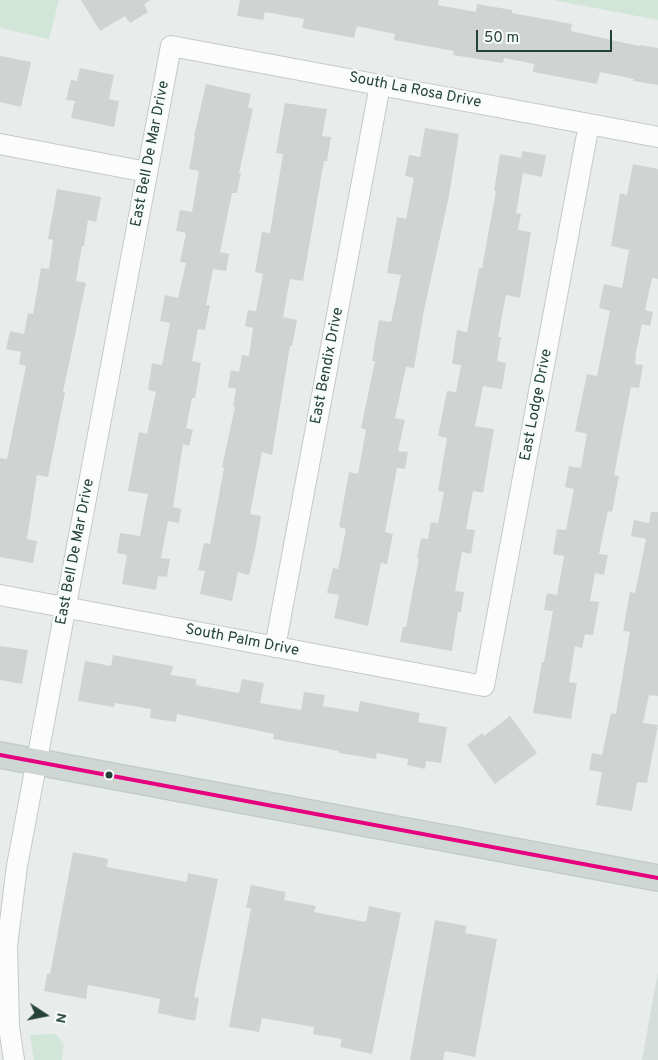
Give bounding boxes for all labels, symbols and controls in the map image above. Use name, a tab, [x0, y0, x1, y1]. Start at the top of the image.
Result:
scale bar	[478, 20, 614, 52]
text: 50 m	[484, 29, 519, 48]
street label: South La Rosa Drive	[347, 69, 483, 113]
street label: East Bell De Mar Drive	[128, 79, 174, 229]
street label: East Bendix Drive	[308, 306, 348, 426]
street label: East Lodge Drive	[517, 347, 557, 463]
street label: East Bell De Mar Drive	[53, 477, 99, 627]
street label: South Palm Drive	[184, 621, 300, 661]
unlabelled marker	[104, 770, 114, 780]
north arrow	[20, 990, 70, 1040]
text: N	[51, 1011, 70, 1025]

